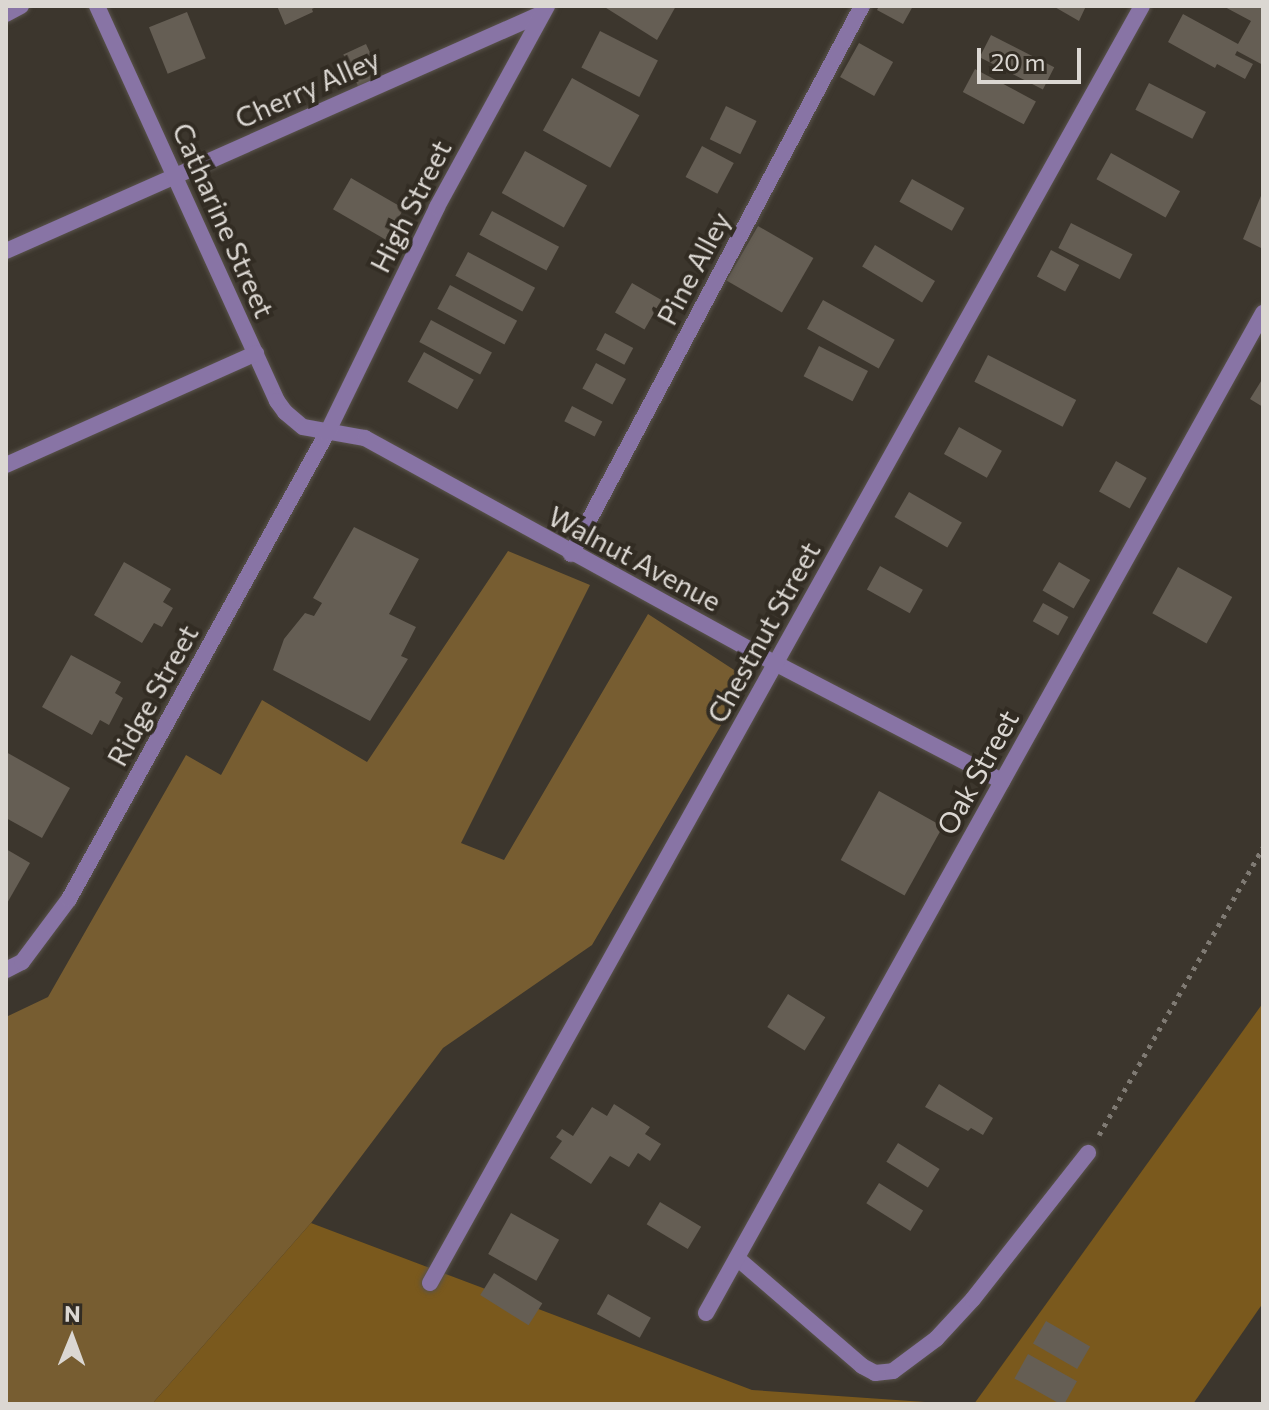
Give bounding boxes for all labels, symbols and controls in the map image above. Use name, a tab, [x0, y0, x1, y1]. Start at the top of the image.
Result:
scale bar	[981, 32, 1085, 82]
street label: Cherry Alley	[230, 41, 384, 135]
text: 20 m	[991, 47, 1045, 76]
street label: Catharine Street	[166, 117, 282, 323]
street label: High Street	[362, 134, 458, 278]
street label: Pine Alley	[649, 206, 737, 330]
street label: Walnut Avenue	[543, 498, 727, 618]
street label: Chestnut Street	[699, 536, 827, 728]
street label: Ridge Street	[99, 619, 205, 771]
street label: Oak Street	[929, 704, 1025, 840]
north arrow	[32, 1298, 112, 1378]
text: N	[64, 1300, 81, 1327]

